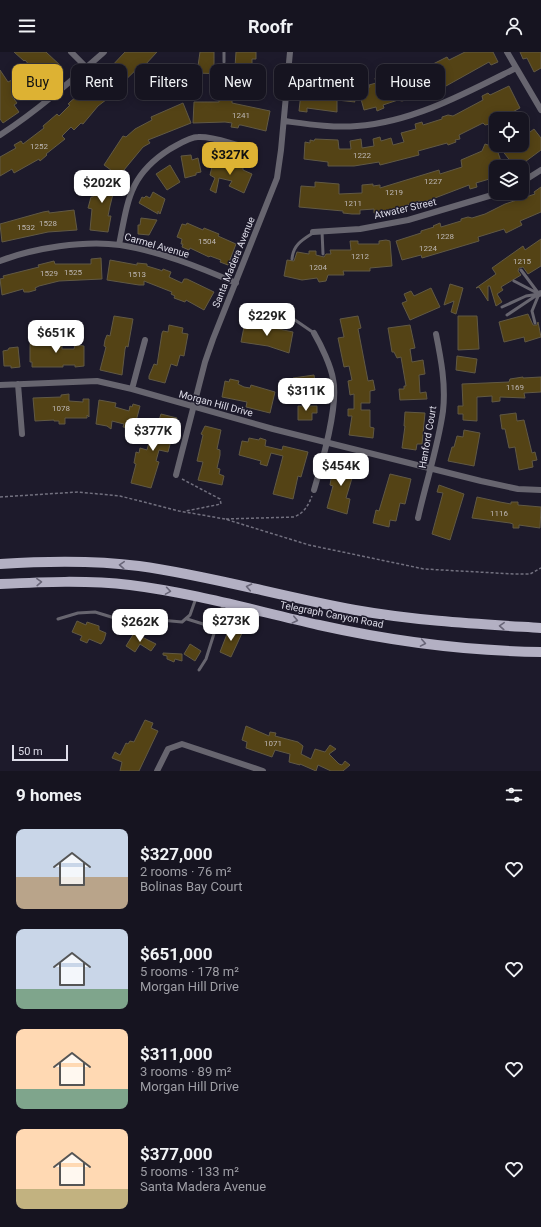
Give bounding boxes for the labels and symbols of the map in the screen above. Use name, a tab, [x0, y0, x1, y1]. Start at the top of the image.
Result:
house number: 1241	[232, 111, 250, 120]
house number: 1252	[30, 142, 48, 151]
pin: $327K	[202, 142, 258, 176]
house number: 1222	[353, 151, 371, 160]
pin: $202K	[74, 170, 130, 204]
house number: 1227	[424, 177, 442, 186]
house number: 1219	[385, 188, 403, 197]
street label: Atwater Street	[373, 196, 437, 221]
house number: 1211	[344, 199, 362, 208]
street label: Santa Madera Avenue	[210, 215, 257, 309]
house number: 1528	[39, 219, 57, 228]
house number: 1532	[17, 223, 35, 232]
street label: Carmel Avenue	[123, 231, 191, 260]
house number: 1228	[436, 232, 454, 241]
house number: 1504	[198, 237, 216, 246]
house number: 1224	[419, 244, 437, 253]
house number: 1212	[351, 252, 369, 261]
house number: 1215	[513, 257, 531, 266]
house number: 1204	[309, 263, 327, 272]
house number: 1525	[64, 268, 82, 277]
house number: 1529	[40, 269, 58, 278]
house number: 1513	[128, 270, 146, 279]
pin: $229K	[239, 303, 295, 337]
pin: $651K	[28, 320, 84, 354]
pin: $311K	[278, 378, 334, 412]
house number: 1169	[506, 383, 524, 392]
street label: Morgan Hill Drive	[178, 388, 254, 419]
house number: 1078	[52, 404, 70, 413]
street label: Hanford Court	[417, 405, 438, 469]
pin: $377K	[125, 418, 181, 452]
pin: $454K	[313, 453, 369, 487]
house number: 1116	[490, 509, 508, 518]
one-way arrow	[119, 560, 125, 569]
one-way arrow	[36, 578, 42, 587]
one-way arrow	[246, 584, 253, 592]
one-way arrow	[165, 586, 171, 595]
street label: Telegraph Canyon Road	[279, 599, 385, 630]
pin: $273K	[203, 608, 259, 642]
pin: $262K	[112, 609, 168, 643]
one-way arrow	[292, 615, 298, 623]
one-way arrow	[499, 621, 505, 630]
one-way arrow	[420, 638, 426, 647]
house number: 1071	[264, 739, 282, 748]
scale bar	[12, 743, 68, 762]

